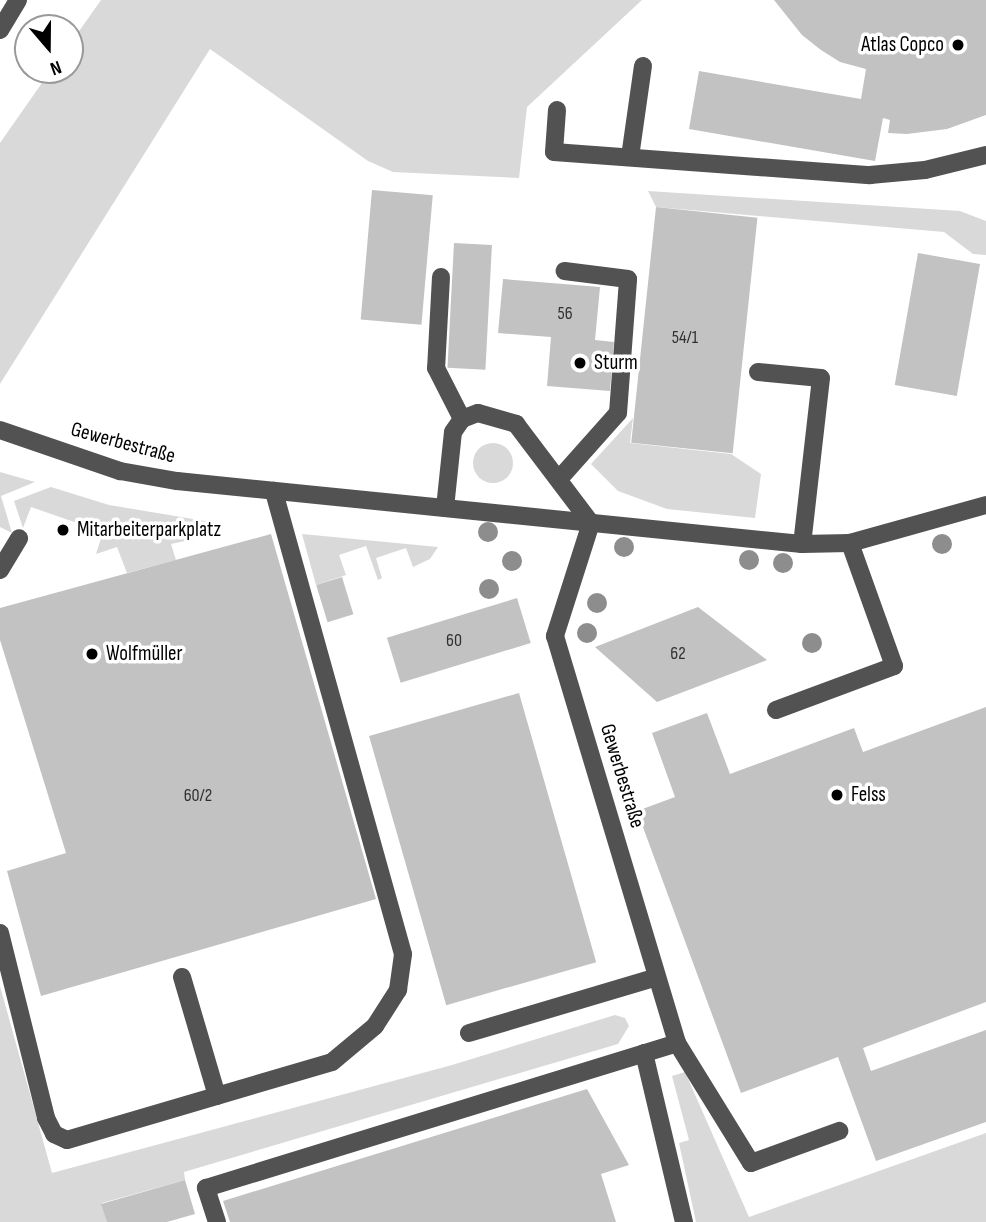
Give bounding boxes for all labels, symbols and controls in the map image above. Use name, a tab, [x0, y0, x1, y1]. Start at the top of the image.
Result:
north arrow	[14, 14, 84, 84]
place label: Atlas Copco	[861, 32, 944, 58]
marker: Atlas Copco	[950, 37, 966, 53]
text: N	[47, 55, 64, 80]
house number: 56	[557, 303, 573, 325]
house number: 54/1	[672, 327, 698, 349]
place label: Sturm	[594, 350, 638, 376]
marker: Sturm	[572, 355, 588, 371]
street label: Gewerbestraße	[68, 417, 178, 469]
place label: Mitarbeiterparkplatz	[77, 517, 221, 543]
marker: Mitarbeiterparkplatz	[55, 522, 71, 538]
house number: 60	[446, 630, 462, 652]
place label: Wolfmüller	[106, 641, 183, 667]
house number: 62	[670, 643, 686, 665]
marker: Wolfmüller	[84, 646, 100, 662]
street label: Gewerbestraße	[594, 721, 650, 831]
place label: Felss	[851, 782, 886, 808]
house number: 60/2	[184, 785, 212, 807]
marker: Felss	[829, 787, 845, 803]

